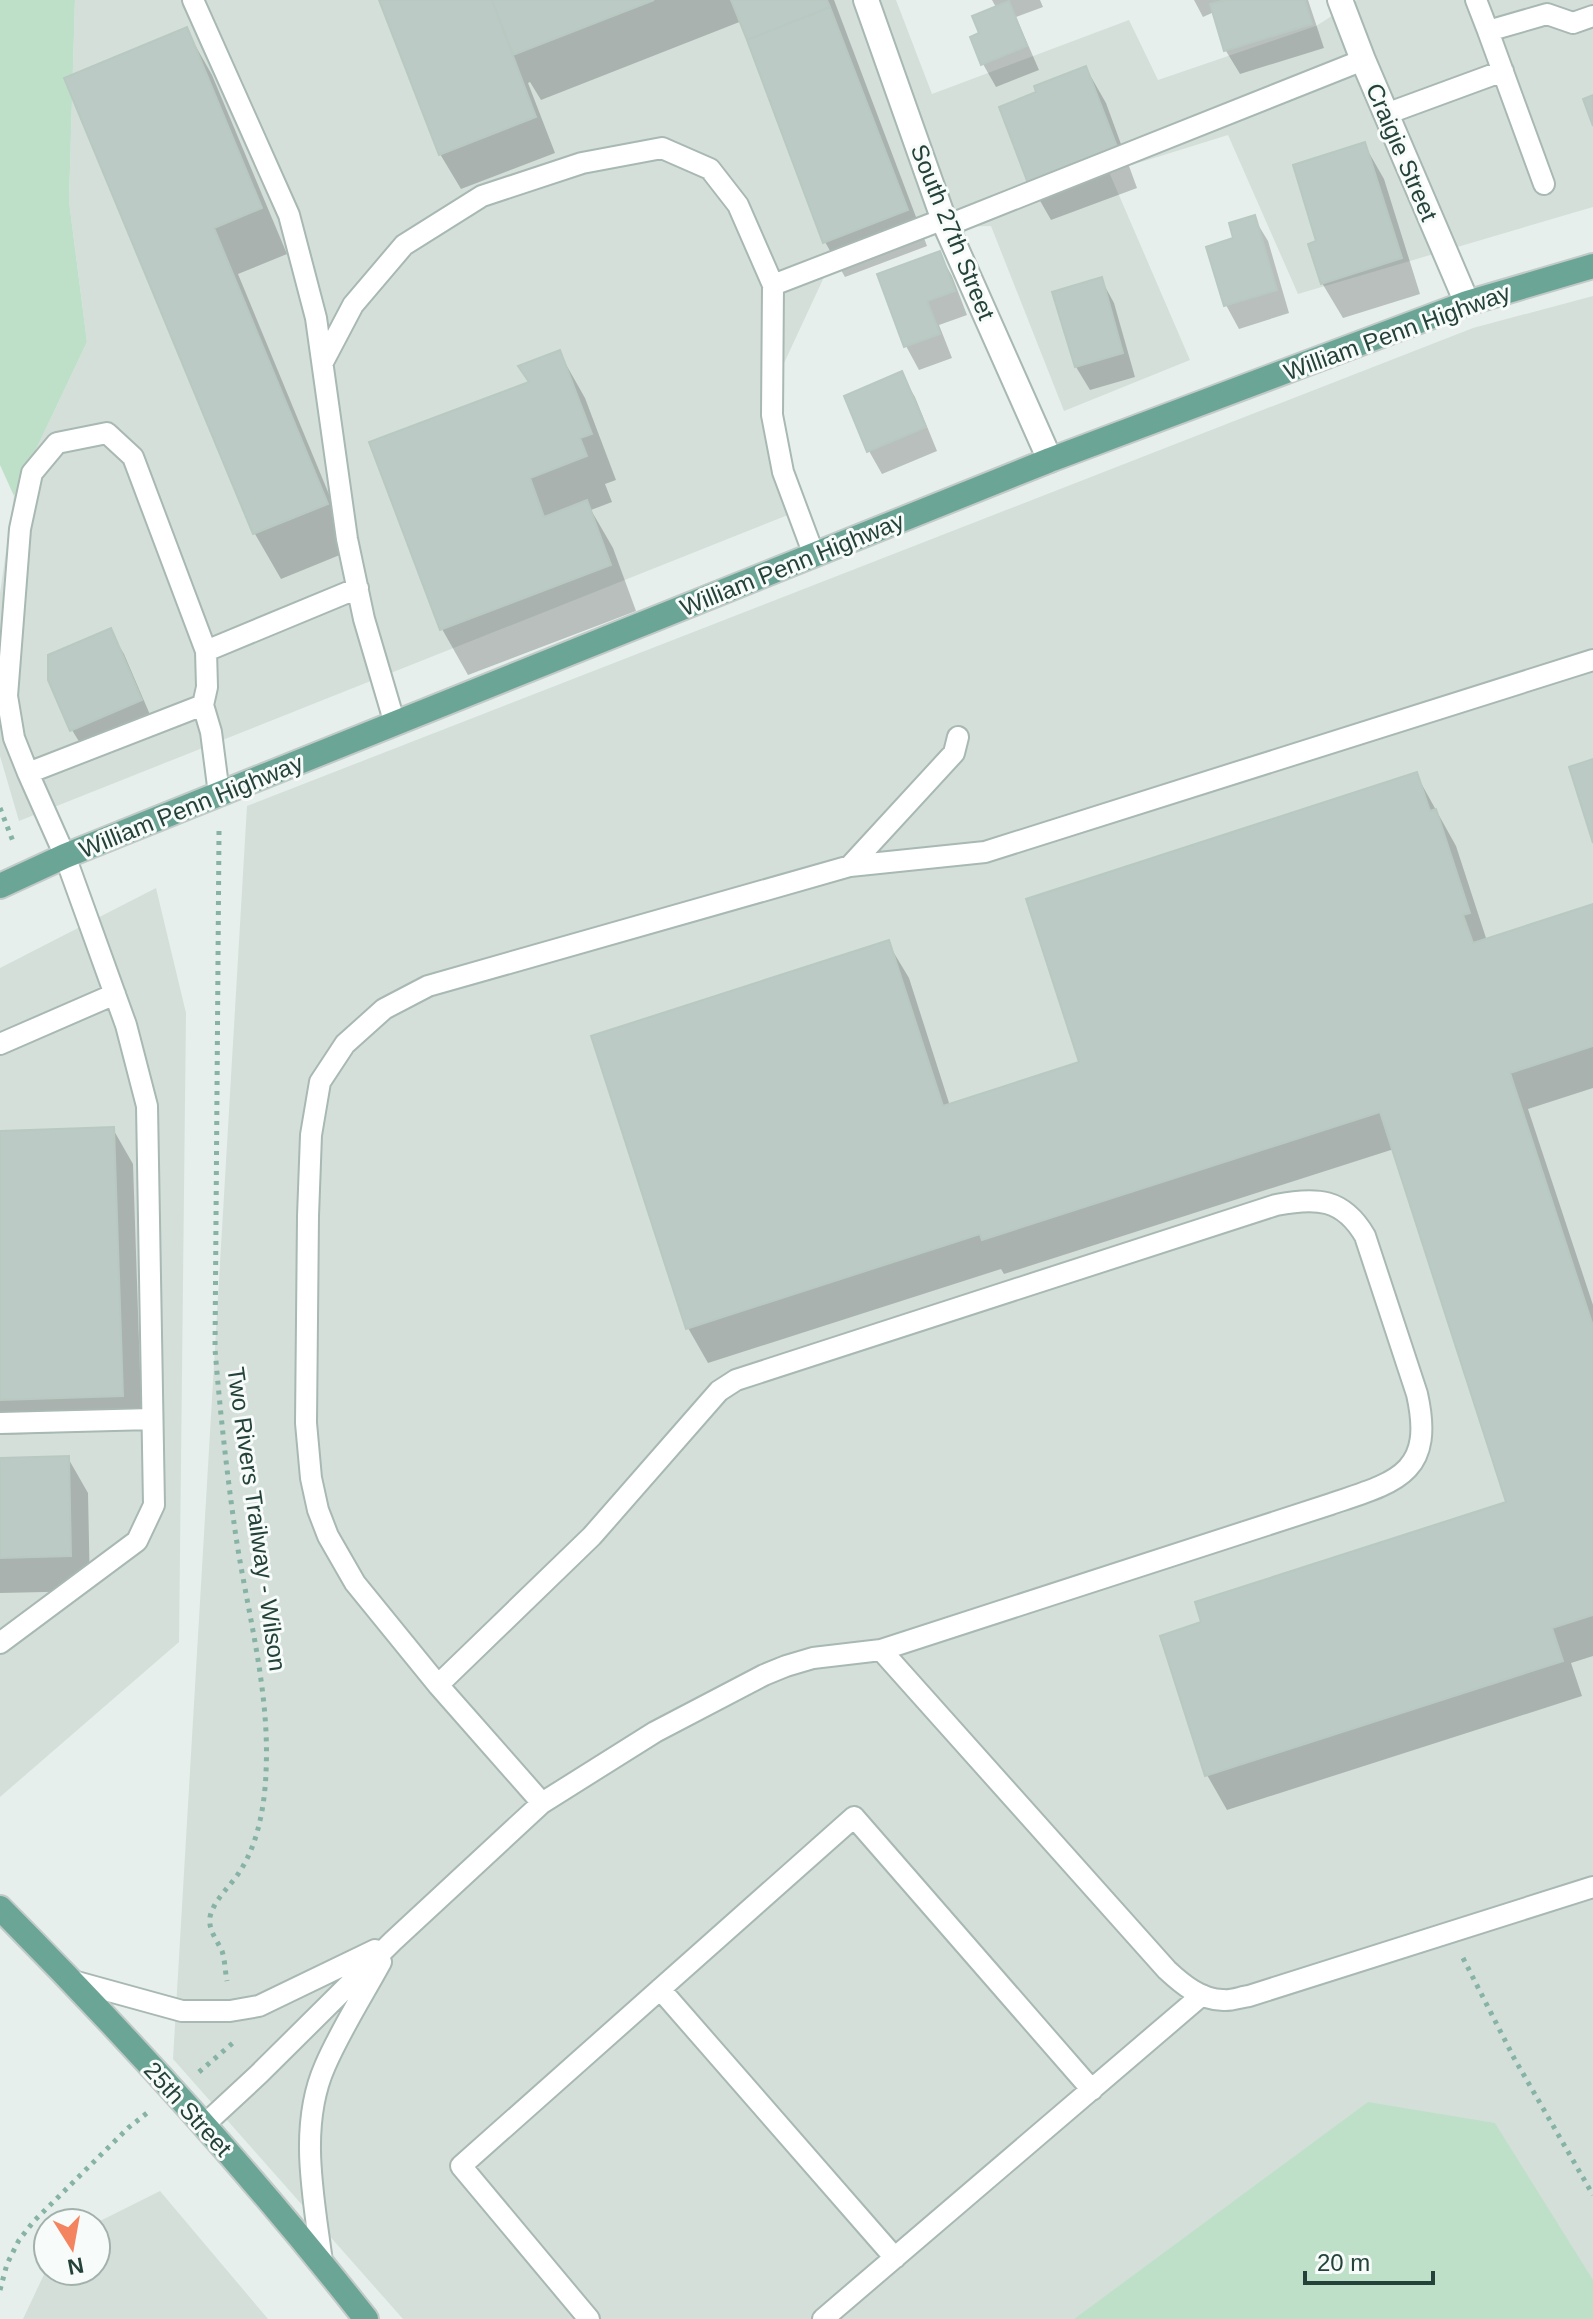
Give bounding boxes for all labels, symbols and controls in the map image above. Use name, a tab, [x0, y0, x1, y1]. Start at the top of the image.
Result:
street label: Craigie Street	[1361, 79, 1443, 225]
street label: South 27th Street	[905, 140, 1001, 324]
street label: William Penn Highway	[1280, 278, 1514, 386]
street label: William Penn Highway	[676, 507, 908, 621]
street label: William Penn Highway	[75, 749, 307, 863]
street label: Two Rivers Trailway - Wilson	[222, 1365, 292, 1673]
street label: 25th Street	[139, 2056, 238, 2162]
north arrow	[32, 2207, 112, 2287]
scale bar	[1305, 2235, 1433, 2285]
text: 20 m	[1317, 2249, 1370, 2276]
text: N	[66, 2252, 86, 2280]

